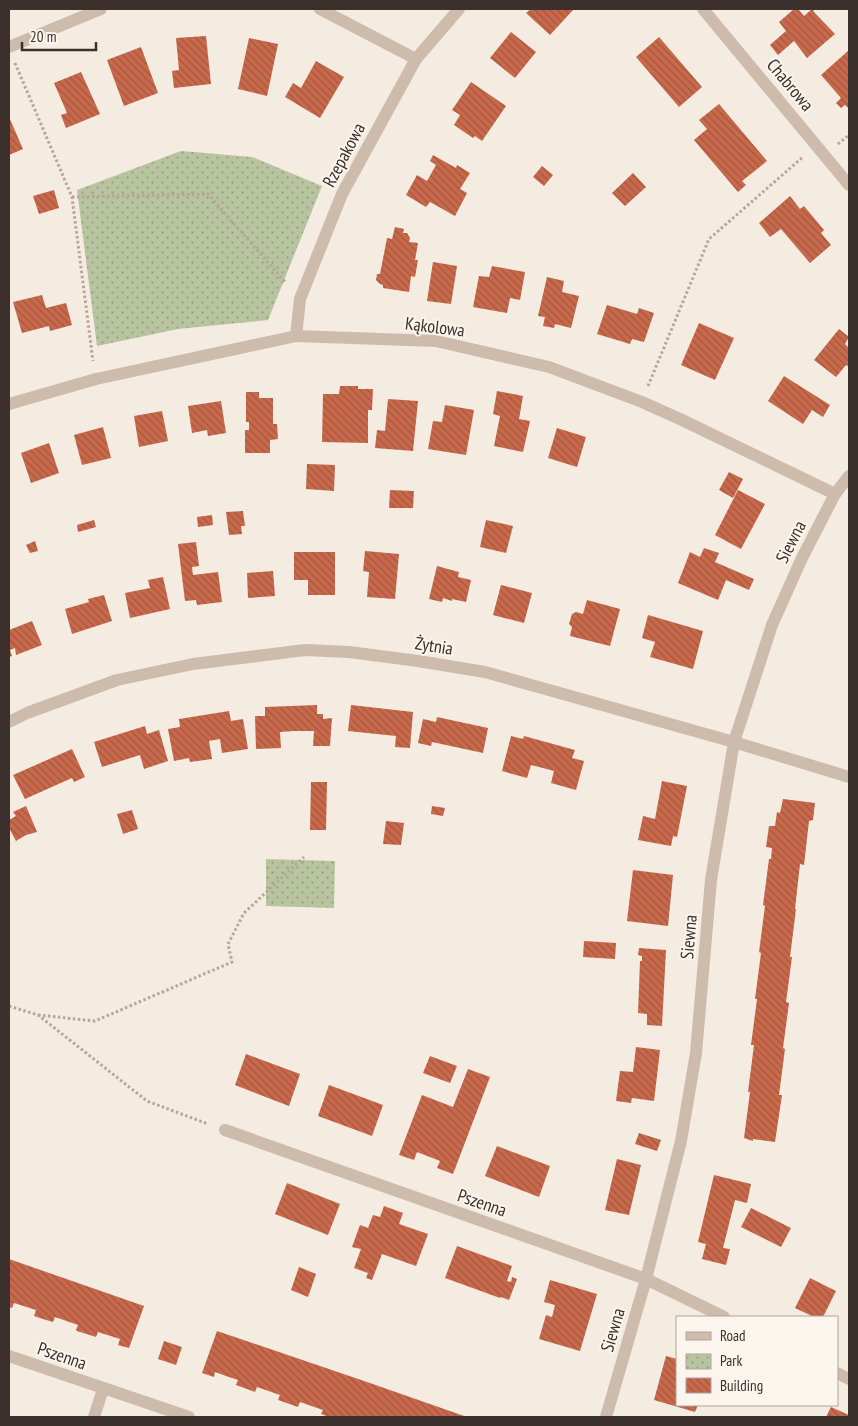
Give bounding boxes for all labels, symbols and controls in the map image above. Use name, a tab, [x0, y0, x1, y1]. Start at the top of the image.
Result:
scale bar	[22, 20, 96, 52]
text: 20 m	[30, 27, 56, 46]
street label: Chabrowa	[762, 54, 819, 116]
street label: Rzepakowa	[317, 119, 370, 191]
street label: Kąkolowa	[404, 311, 466, 342]
street label: Siewna	[770, 517, 811, 567]
street label: Żytnia	[413, 631, 455, 660]
street label: Siewna	[675, 914, 702, 960]
street label: Pszenna	[455, 1183, 510, 1222]
street label: Siewna	[595, 1305, 630, 1354]
legend	[676, 1316, 838, 1406]
text: Road	[720, 1326, 746, 1345]
street label: Pszenna	[35, 1336, 90, 1375]
text: Park	[720, 1351, 742, 1370]
text: Building	[720, 1376, 763, 1395]

